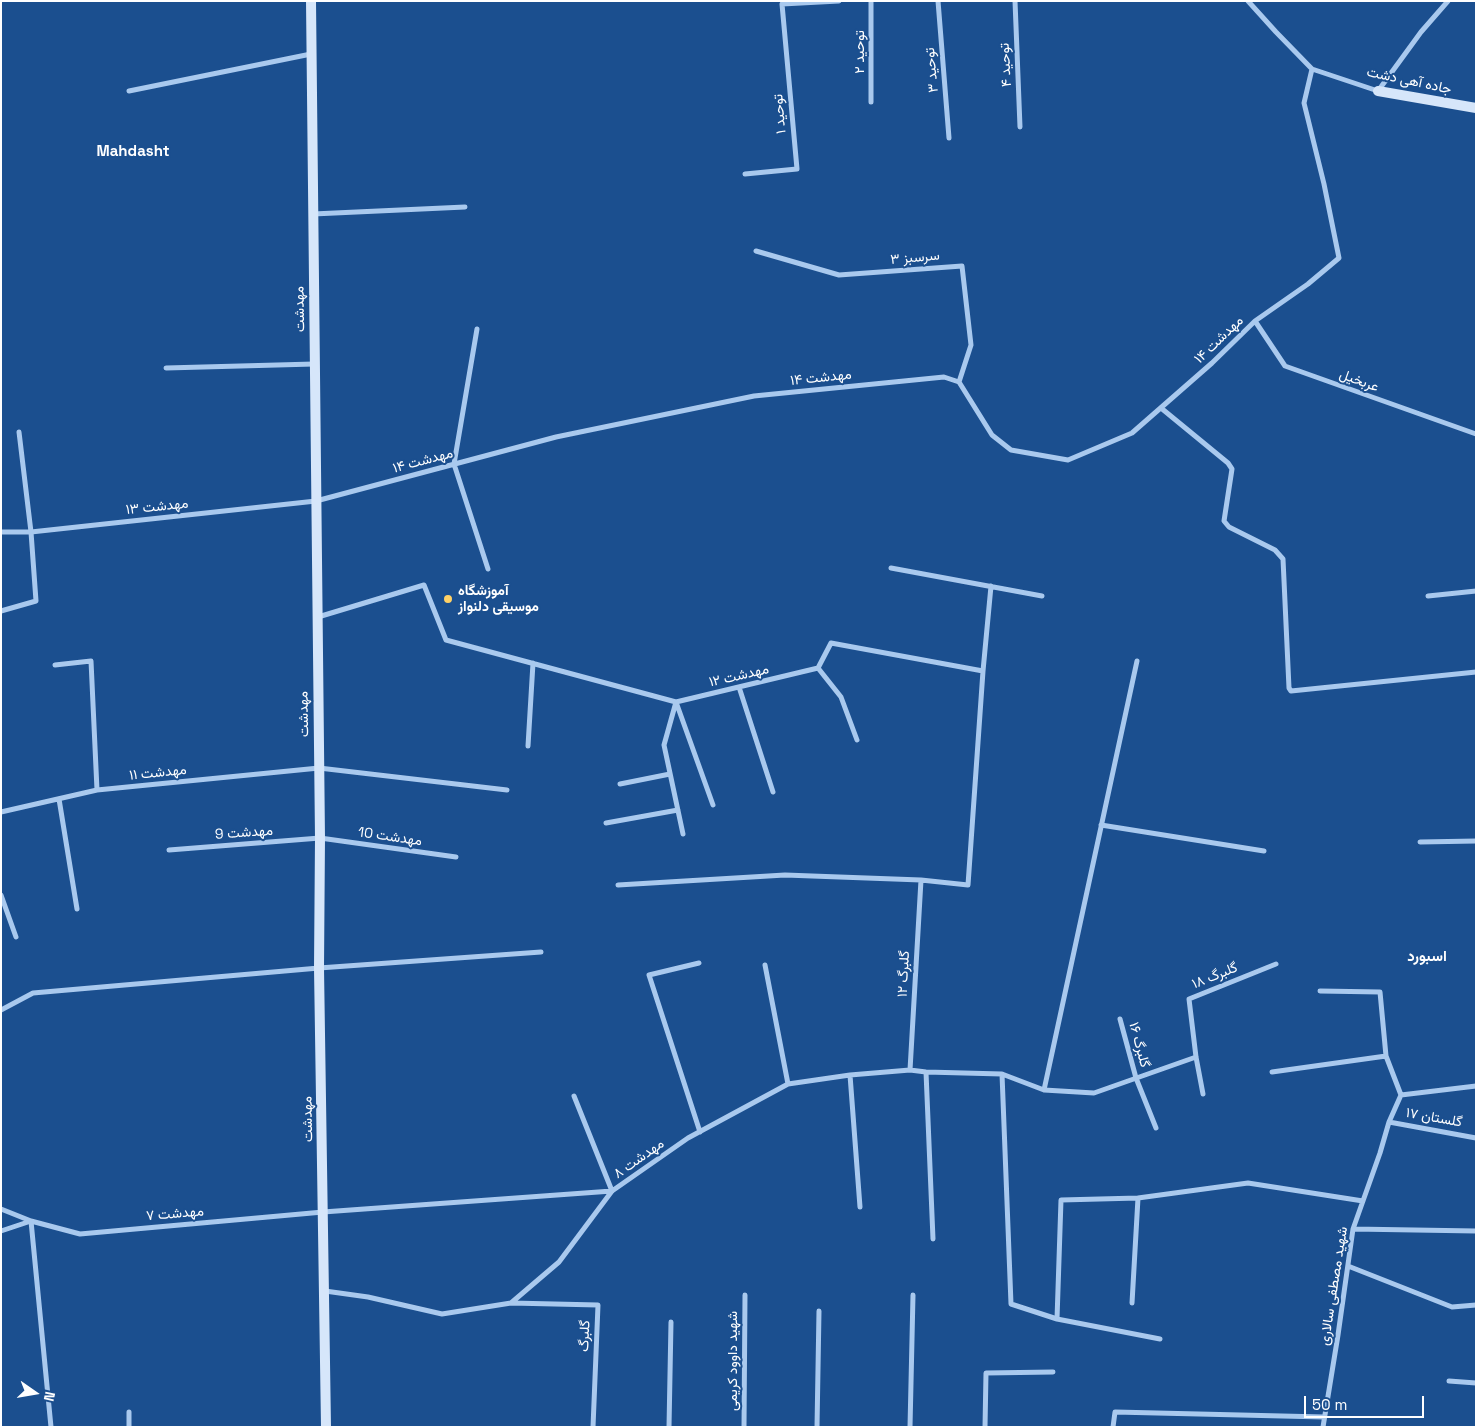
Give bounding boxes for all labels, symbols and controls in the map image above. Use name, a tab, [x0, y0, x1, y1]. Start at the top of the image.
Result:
street label: توحید ۲	[852, 30, 868, 74]
street label: توحید ۴	[996, 43, 1016, 87]
street label: توحید ۳	[922, 47, 942, 93]
street label: جاده آهی دشت	[1365, 64, 1453, 98]
street label: توحید ۱	[770, 93, 790, 135]
district label: Mahdasht	[96, 143, 170, 161]
street label: سرسبز ۳	[890, 247, 940, 269]
street label: مهدشت	[291, 286, 309, 332]
street label: مهدشت ۱۴	[1191, 313, 1247, 367]
street label: مهدشت ۱۴	[790, 366, 852, 390]
street label: عربخیل	[1337, 366, 1381, 396]
street label: مهدشت ۱۴	[391, 445, 455, 477]
street label: مهدشت ۱۳	[125, 495, 189, 519]
place label: آموزشگاه موسیقی دلنواز	[458, 583, 539, 616]
marker: آموزشگاه موسیقی دلنواز	[442, 593, 454, 605]
street label: مهدشت ۱۲	[707, 661, 771, 691]
street label: مهدشت	[295, 691, 313, 737]
street label: مهدشت ۱۱	[128, 762, 188, 784]
street label: مهدشت 9	[214, 823, 274, 843]
street label: مهدشت 10	[357, 824, 423, 850]
district label: اسبورد	[1407, 948, 1447, 966]
street label: گلبرگ ١٢	[894, 950, 914, 998]
street label: گلبرگ ۱۸	[1190, 959, 1240, 993]
street label: گلبرگ ۱۶	[1125, 1020, 1153, 1070]
street label: مهدشت	[299, 1096, 317, 1142]
street label: گلستان ۱۷	[1405, 1105, 1463, 1131]
street label: مهدشت ۸	[611, 1136, 667, 1182]
street label: مهدشت ۷	[145, 1203, 205, 1225]
street label: شهید مصطفی سالاری	[1316, 1225, 1352, 1347]
street label: شهید داوود کریمی	[725, 1311, 741, 1411]
street label: گلبرگ	[576, 1320, 594, 1352]
north arrow	[10, 1368, 60, 1418]
scale bar	[1307, 1386, 1427, 1418]
text: N	[40, 1390, 59, 1403]
text: 50 m	[1312, 1395, 1347, 1414]

